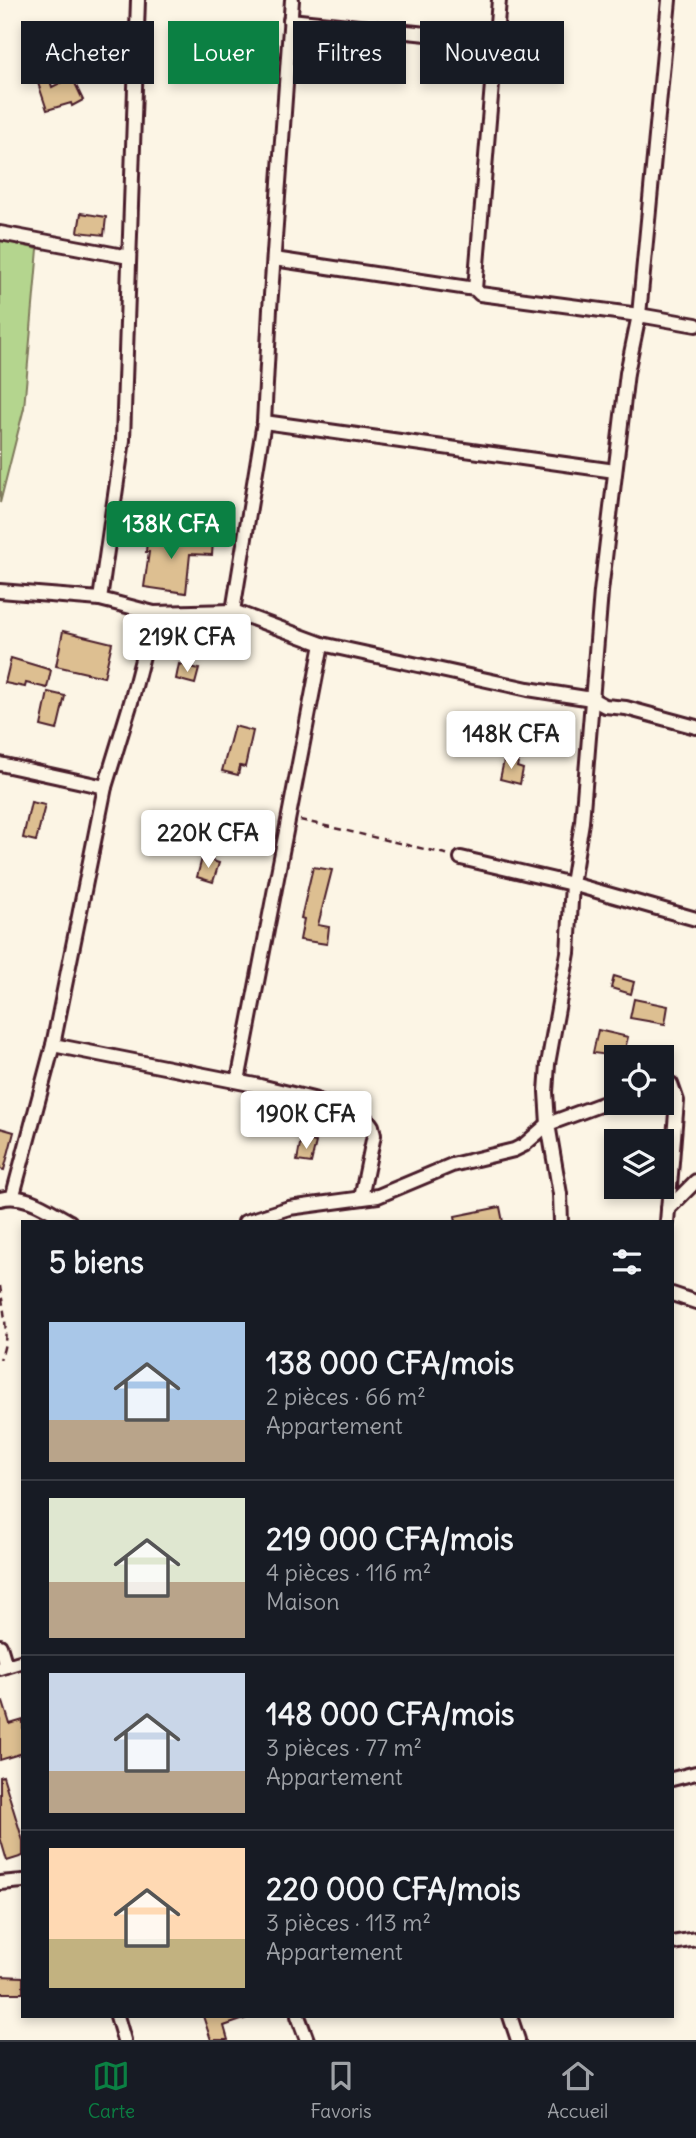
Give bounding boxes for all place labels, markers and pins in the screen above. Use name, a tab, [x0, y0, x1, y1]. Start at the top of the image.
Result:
pin: 138K CFA	[99, 502, 243, 561]
pin: 219K CFA	[115, 614, 259, 674]
pin: 148K CFA	[439, 712, 583, 771]
pin: 220K CFA	[136, 810, 280, 870]
pin: 190K CFA	[234, 1092, 378, 1151]

